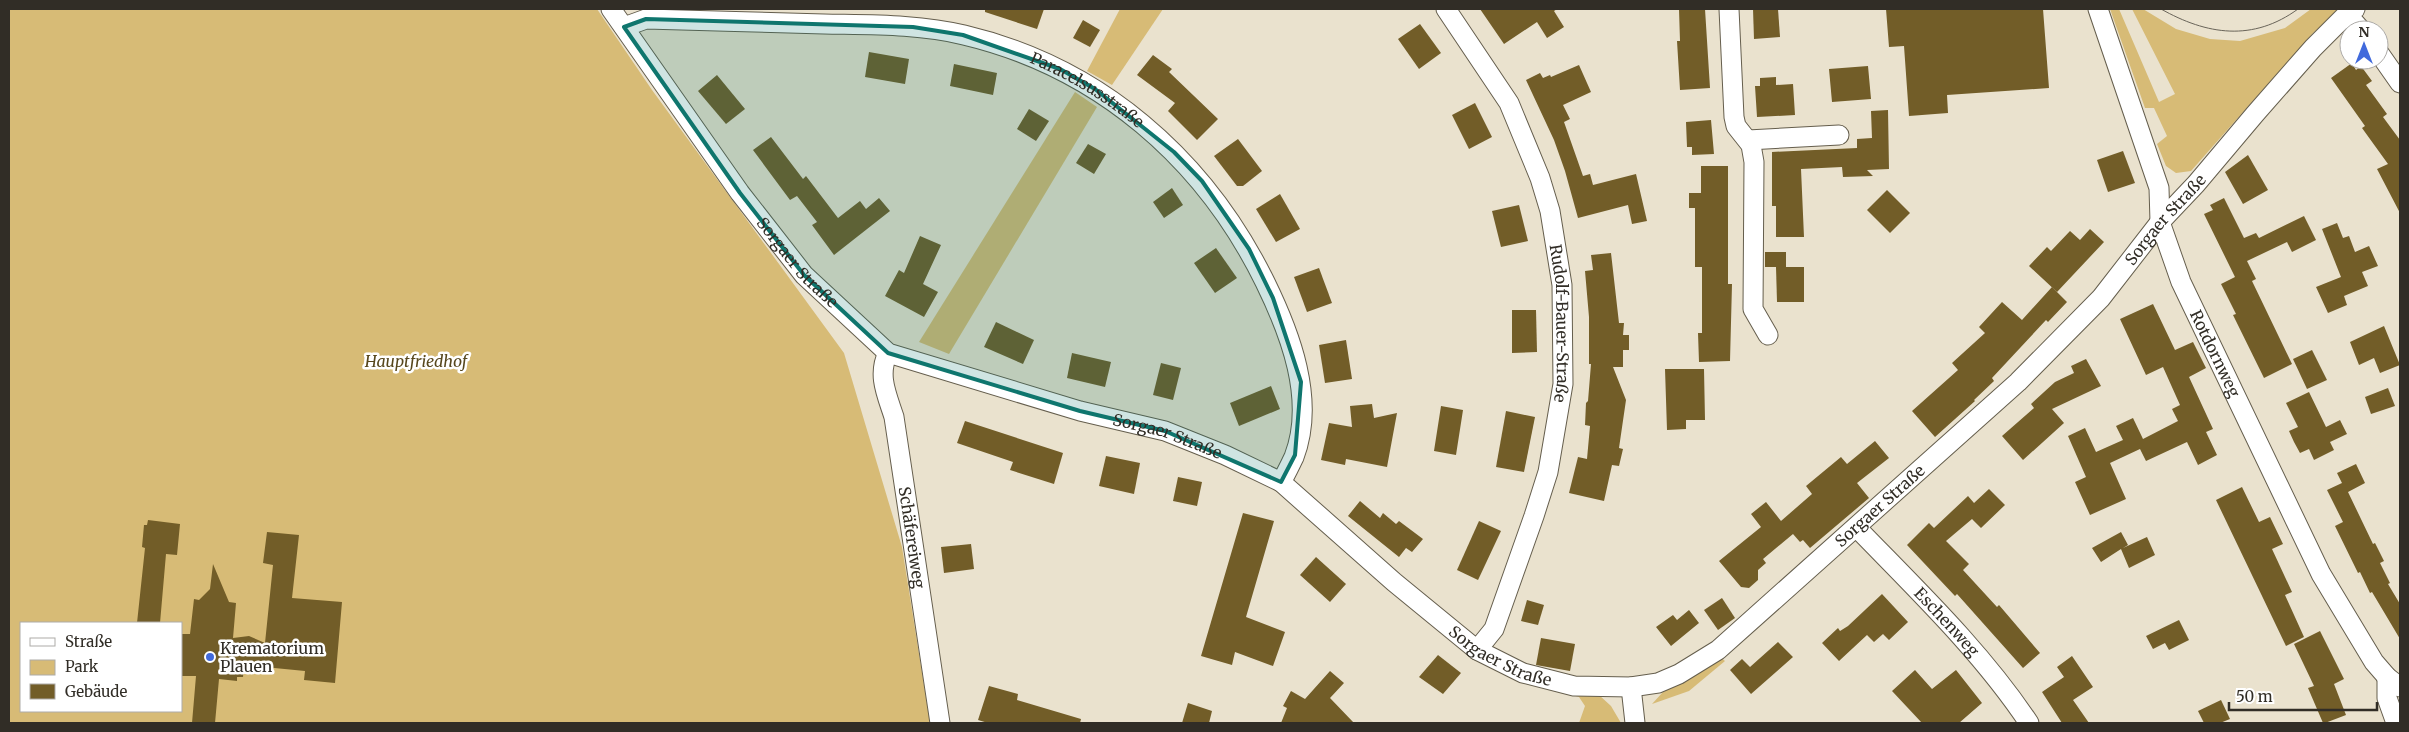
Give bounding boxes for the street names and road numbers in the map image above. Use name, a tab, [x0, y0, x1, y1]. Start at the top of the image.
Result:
street label: Paracelsusstraße	[1027, 48, 1148, 132]
street label: Sorgaer Straße	[2120, 170, 2210, 269]
street label: Sorgaer Straße	[753, 213, 842, 312]
street label: Rudolf-Bauer-Straße	[1546, 243, 1573, 404]
street label: Rotdornweg	[2186, 307, 2245, 401]
street label: Sorgaer Straße	[1111, 409, 1225, 463]
street label: Sorgaer Straße	[1831, 460, 1929, 551]
street label: Schäfereiweg	[895, 485, 930, 590]
street label: Eschenweg	[1910, 583, 1984, 661]
street label: Sorgaer Straße	[1445, 621, 1554, 690]

